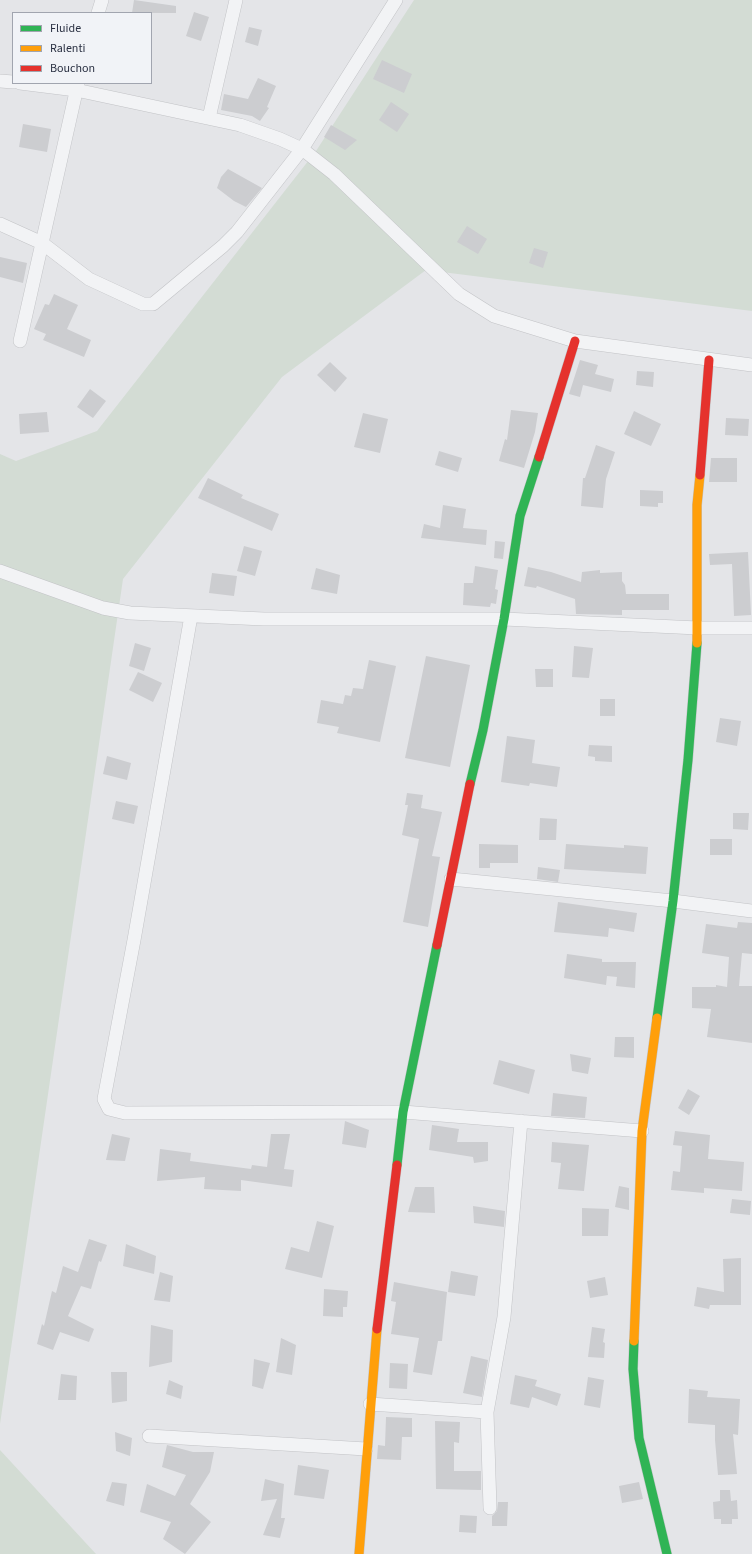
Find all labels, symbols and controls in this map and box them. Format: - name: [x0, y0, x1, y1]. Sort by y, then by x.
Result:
- legend: [12, 12, 152, 84]
- text: Fluide: [50, 20, 81, 37]
- text: Ralenti: [50, 40, 85, 57]
- text: Bouchon: [50, 60, 95, 77]

